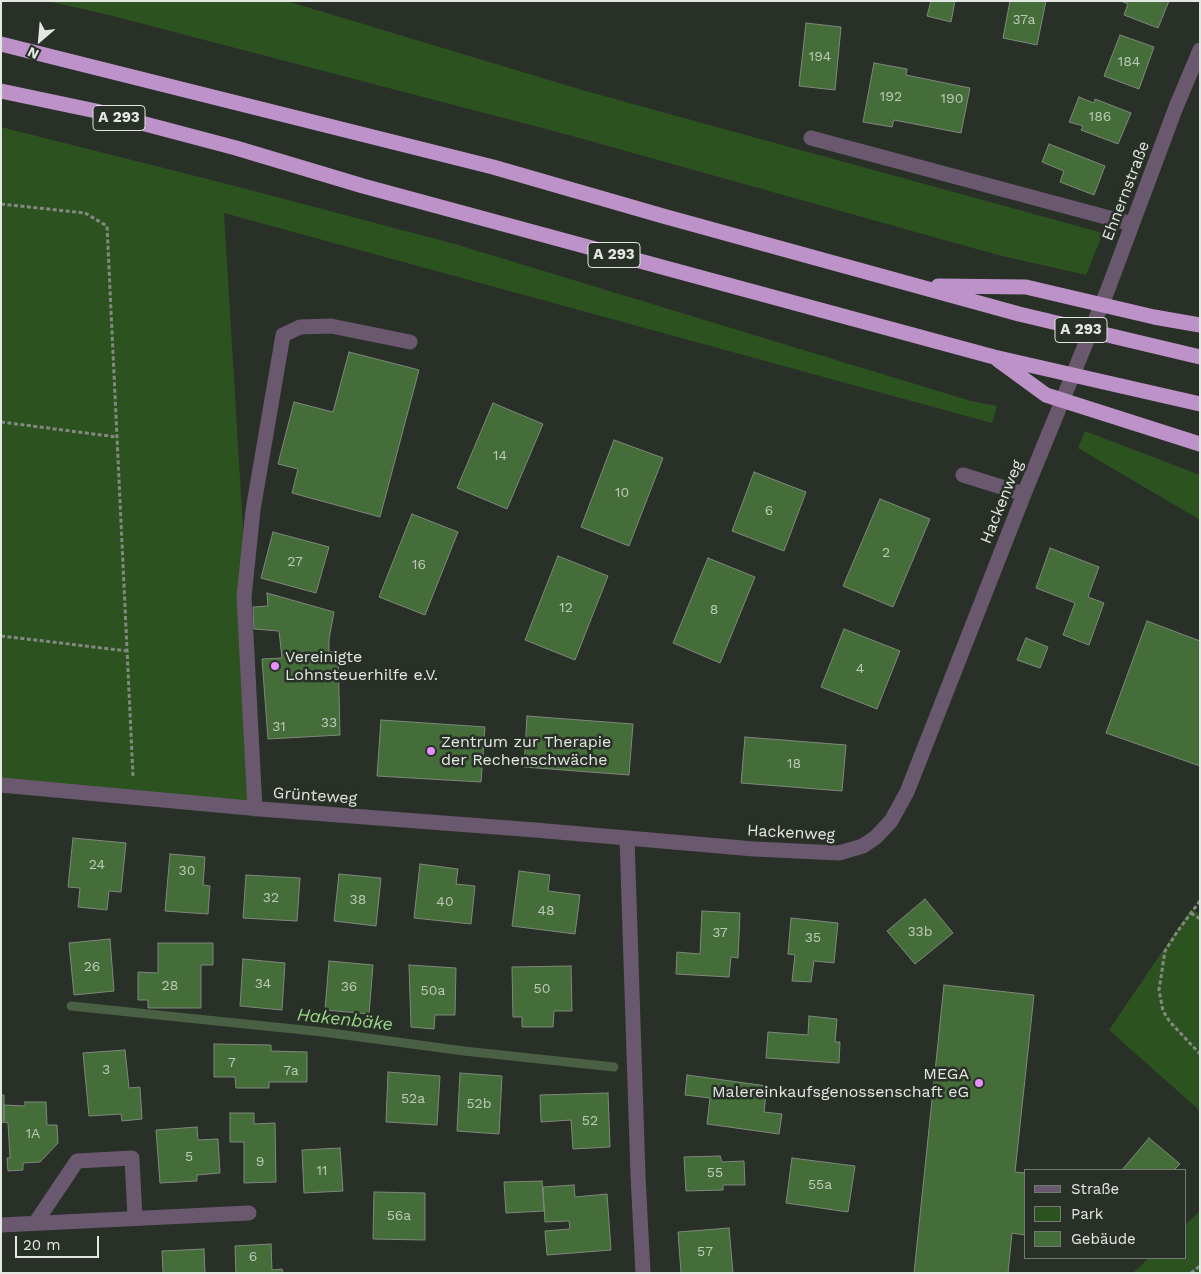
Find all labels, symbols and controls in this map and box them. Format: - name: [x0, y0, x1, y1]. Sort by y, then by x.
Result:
- house number: 37a: [1013, 12, 1035, 28]
- north arrow: [15, 15, 65, 65]
- text: N: [25, 44, 41, 63]
- house number: 194: [809, 49, 831, 65]
- house number: 184: [1118, 54, 1140, 70]
- house number: 192: [880, 89, 902, 105]
- house number: 190: [941, 91, 963, 107]
- road number: A 293: [93, 106, 145, 130]
- house number: 186: [1089, 109, 1111, 125]
- street label: Ehnernstraße: [1098, 138, 1154, 244]
- road number: A 293: [588, 242, 640, 268]
- road number: A 293: [1055, 318, 1107, 342]
- house number: 14: [493, 448, 507, 464]
- street label: Hackenweg: [977, 457, 1027, 547]
- house number: 10: [615, 485, 629, 501]
- house number: 6: [765, 503, 773, 519]
- house number: 2: [882, 545, 890, 561]
- house number: 27: [287, 554, 303, 570]
- house number: 16: [412, 557, 426, 573]
- house number: 12: [559, 600, 573, 616]
- house number: 8: [710, 602, 718, 618]
- place label: Vereinigte Lohnsteuerhilfe e.V.: [285, 647, 438, 685]
- marker: Vereinigte Lohnsteuerhilfe e.V.: [269, 660, 281, 672]
- house number: 4: [856, 661, 864, 677]
- house number: 33: [321, 715, 337, 731]
- house number: 31: [272, 719, 286, 735]
- place label: Zentrum zur Therapie der Rechenschwäche: [441, 732, 611, 770]
- marker: Zentrum zur Therapie der Rechenschwäche: [425, 745, 437, 757]
- house number: 18: [787, 756, 801, 772]
- street label: Grünteweg: [272, 783, 358, 809]
- street label: Hackenweg: [746, 821, 836, 845]
- house number: 24: [89, 857, 105, 873]
- house number: 30: [179, 863, 195, 879]
- house number: 32: [263, 890, 279, 906]
- house number: 38: [350, 892, 366, 908]
- house number: 40: [436, 894, 454, 910]
- house number: 48: [537, 903, 555, 919]
- house number: 33b: [907, 924, 933, 940]
- house number: 37: [712, 925, 728, 941]
- house number: 35: [805, 930, 821, 946]
- house number: 26: [84, 959, 100, 975]
- house number: 34: [255, 976, 271, 992]
- house number: 28: [162, 978, 178, 994]
- house number: 36: [341, 979, 357, 995]
- house number: 50: [534, 981, 550, 997]
- house number: 50a: [421, 983, 445, 999]
- water label: Hakenbäke: [296, 1004, 394, 1036]
- house number: 7: [228, 1055, 236, 1071]
- house number: 3: [102, 1062, 110, 1078]
- house number: 7a: [283, 1063, 299, 1079]
- place label: MEGA Malereinkaufsgenossenschaft eG: [712, 1064, 969, 1102]
- marker: MEGA Malereinkaufsgenossenschaft eG: [973, 1077, 985, 1089]
- house number: 52a: [401, 1091, 425, 1107]
- house number: 52b: [466, 1096, 492, 1112]
- house number: 52: [582, 1113, 598, 1129]
- house number: 1A: [26, 1126, 40, 1142]
- house number: 5: [185, 1149, 193, 1165]
- house number: 9: [256, 1154, 264, 1170]
- house number: 11: [317, 1163, 327, 1179]
- house number: 55: [707, 1165, 723, 1181]
- legend: [1024, 1169, 1186, 1259]
- house number: 55a: [808, 1177, 832, 1193]
- text: Straße: [1071, 1180, 1119, 1198]
- text: Park: [1071, 1205, 1103, 1223]
- house number: 56a: [387, 1208, 411, 1224]
- scale bar: [18, 1226, 101, 1258]
- text: Gebäude: [1071, 1230, 1136, 1248]
- text: 20 m: [23, 1236, 61, 1254]
- house number: 57: [697, 1244, 713, 1260]
- house number: 6: [249, 1249, 257, 1265]

